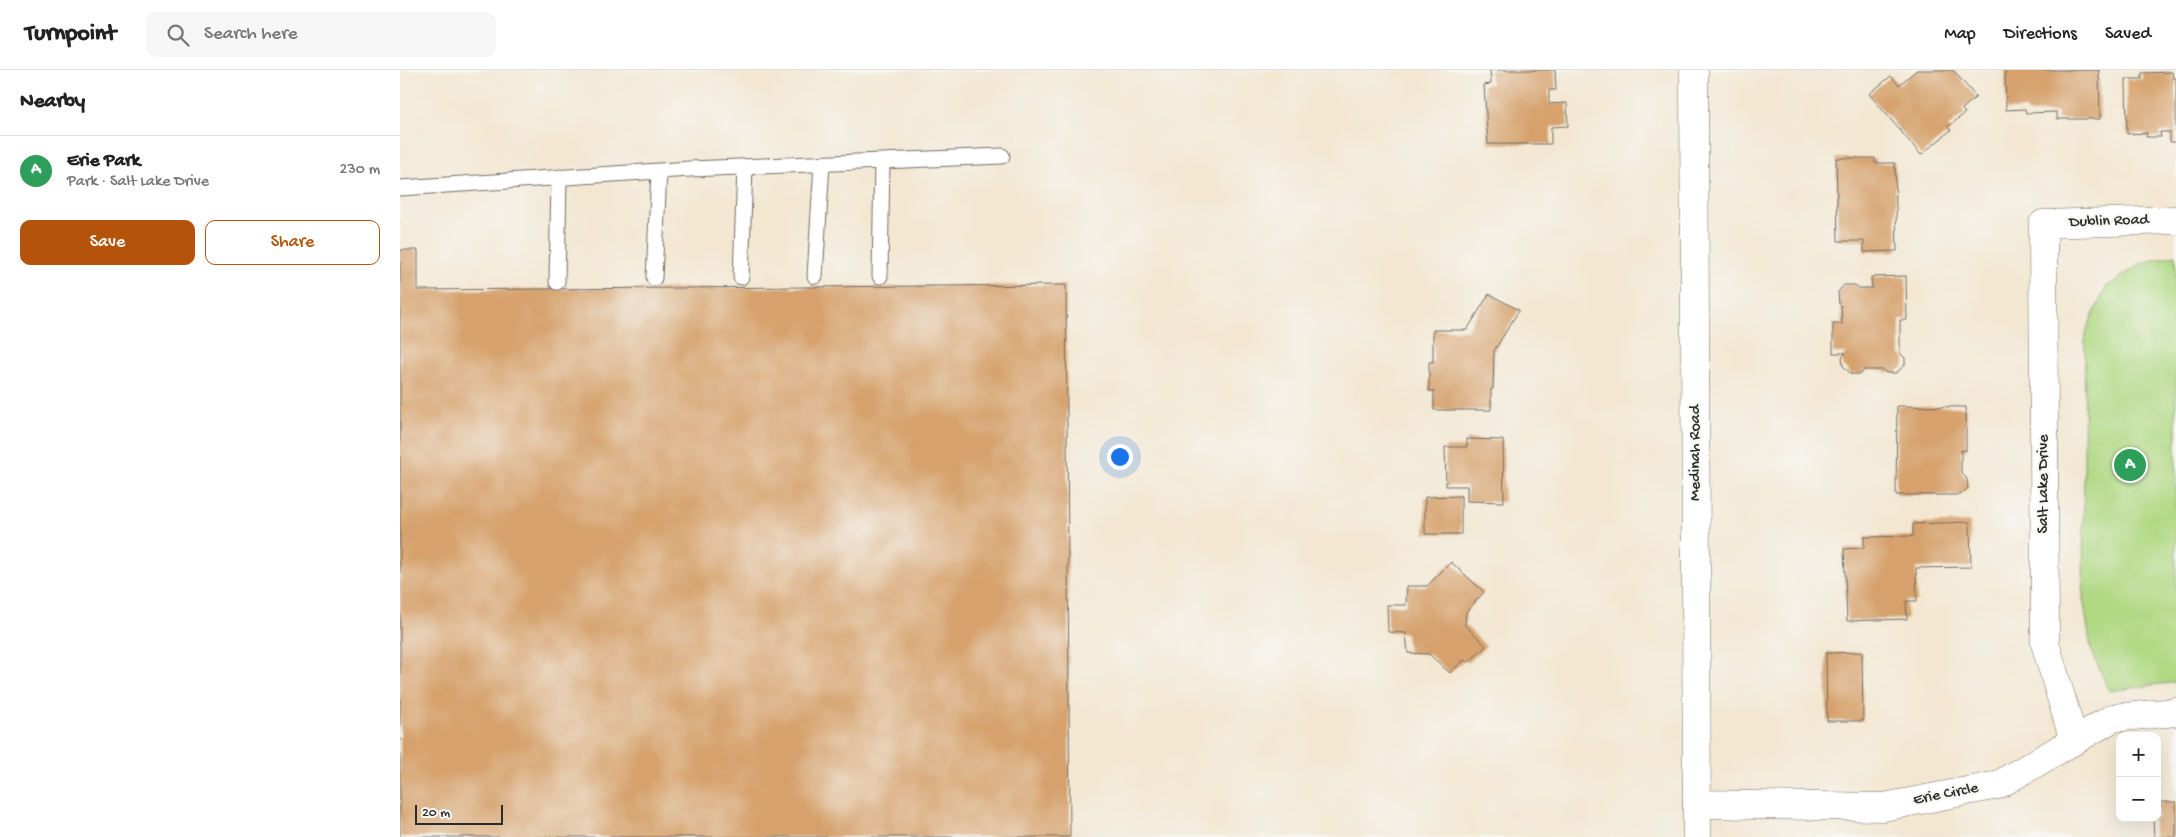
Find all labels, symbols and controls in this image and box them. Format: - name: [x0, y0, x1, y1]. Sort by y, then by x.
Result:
- search box: [146, 12, 496, 57]
- text: Turnpoint: [25, 20, 116, 49]
- icon: search: [164, 21, 192, 49]
- text: Search here: [204, 23, 298, 46]
- text: Map: [1944, 24, 1976, 45]
- text: Directions: [2004, 24, 2077, 45]
- text: Saved: [2105, 24, 2151, 45]
- text: Nearby: [20, 90, 85, 115]
- text: Erie Park: [67, 150, 140, 173]
- text: A: [31, 161, 41, 180]
- text: 230 m: [340, 161, 380, 180]
- text: Park · Salt Lake Drive: [67, 173, 209, 192]
- street label: Dublin Road: [2068, 211, 2151, 233]
- button: Save: [20, 220, 195, 265]
- button: Share: [205, 220, 380, 265]
- street label: Medinah Road: [1687, 403, 1706, 501]
- street label: Salt Lake Drive: [2035, 434, 2054, 533]
- your location: [1107, 444, 1133, 470]
- pin: A: [2114, 446, 2146, 484]
- map controls: [2116, 732, 2161, 822]
- button: +: [2116, 732, 2161, 777]
- button: −: [2116, 777, 2161, 822]
- street label: Erie Circle: [1912, 779, 1981, 811]
- scale bar: [415, 802, 502, 825]
- text: 20 m: [422, 805, 450, 822]

